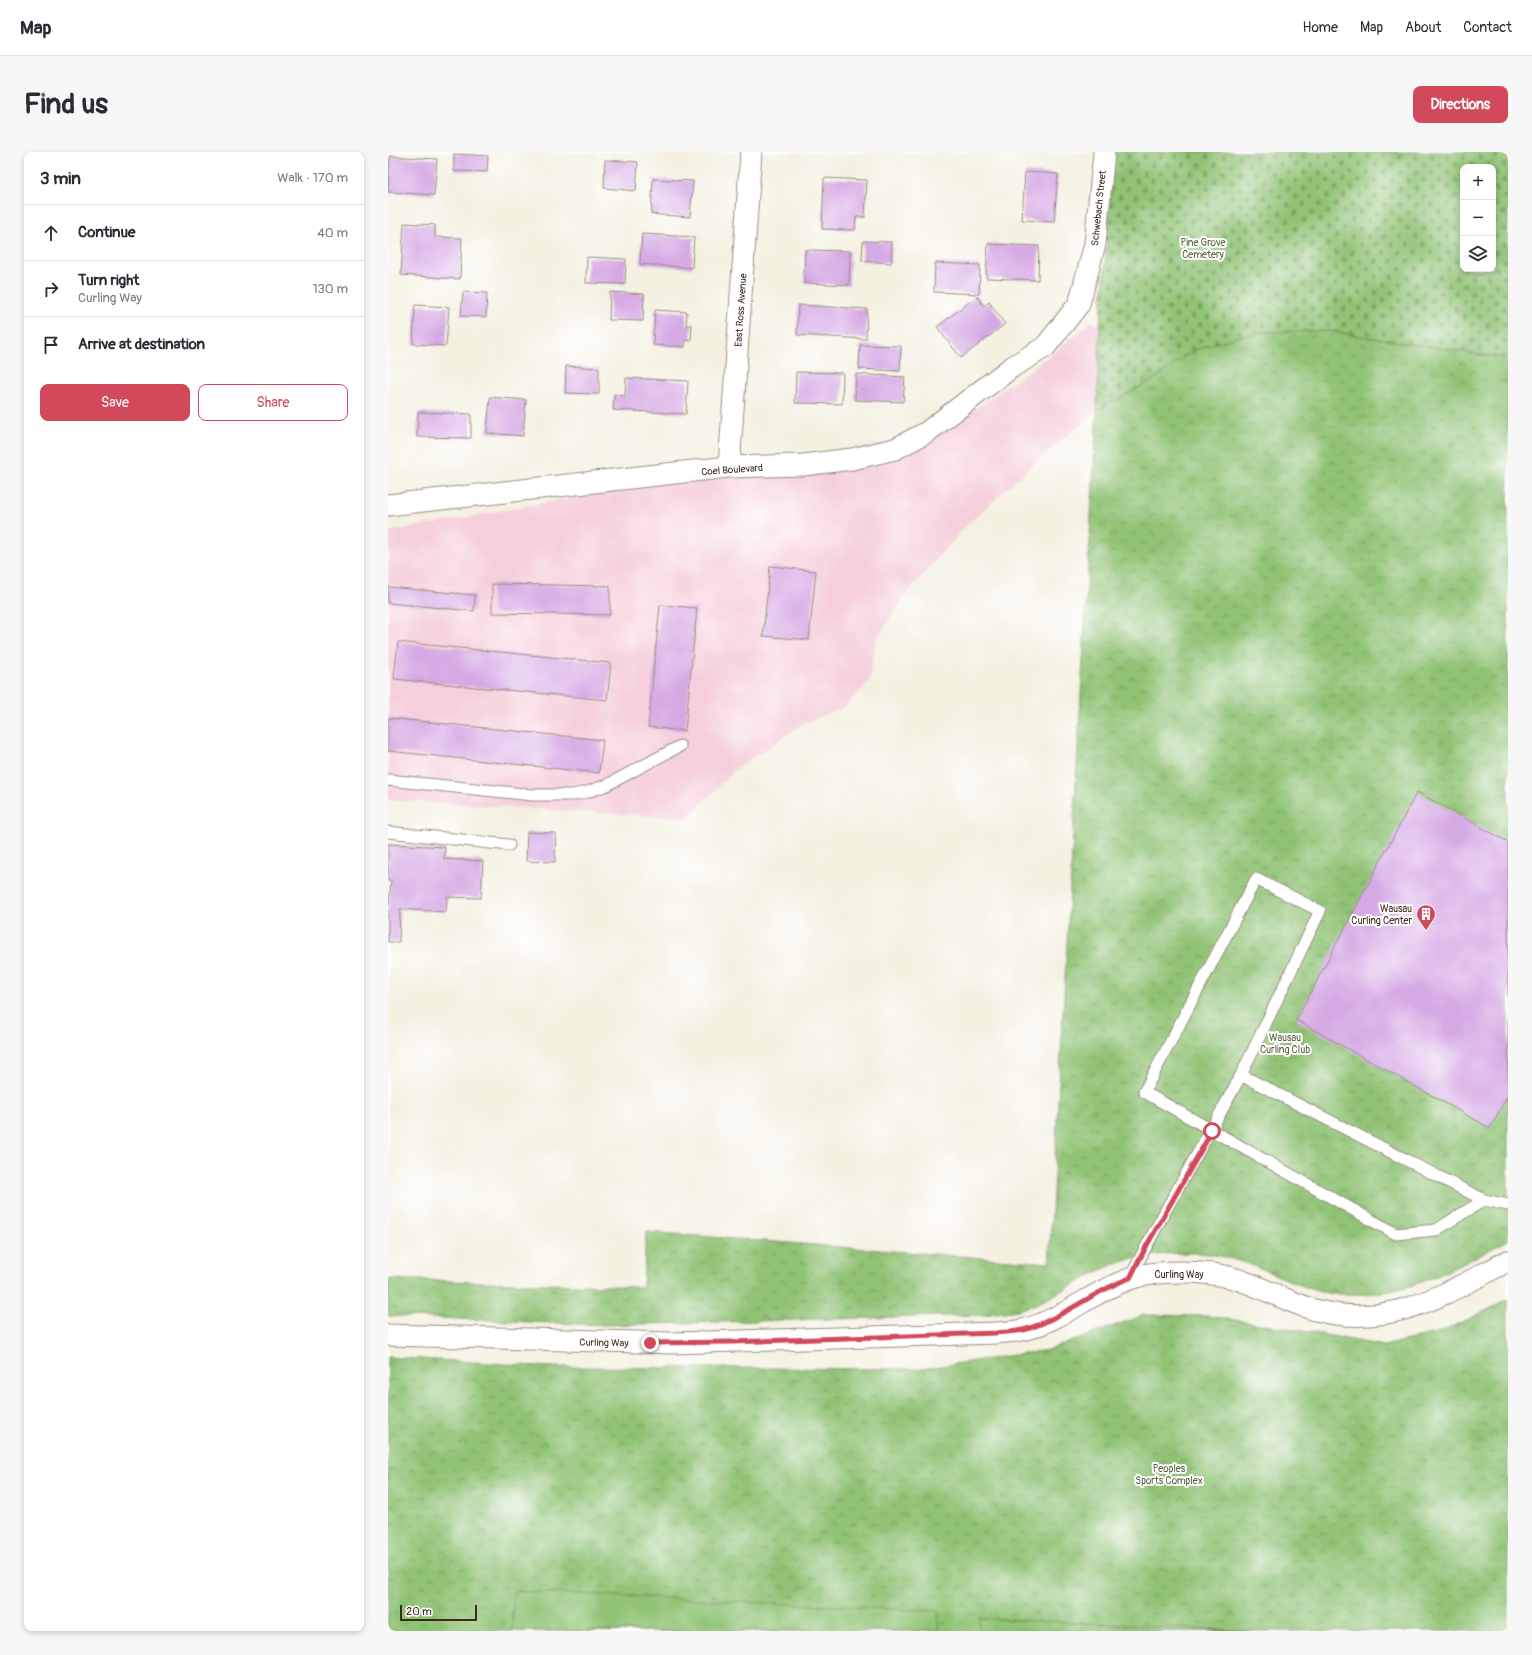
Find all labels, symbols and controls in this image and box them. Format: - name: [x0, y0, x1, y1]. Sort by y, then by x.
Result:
- text: Map: [20, 16, 51, 40]
- text: Home: [1303, 19, 1338, 36]
- text: Map: [1360, 19, 1383, 36]
- text: About: [1405, 19, 1441, 36]
- text: Contact: [1463, 19, 1512, 36]
- button: Directions: [1413, 86, 1508, 123]
- text: Find us: [24, 87, 108, 122]
- map controls: [1460, 164, 1496, 272]
- button: +: [1460, 164, 1496, 200]
- text: 3 min: [40, 168, 81, 189]
- street label: Schwebach Street: [1089, 169, 1109, 246]
- text: Walk · 170 m: [277, 170, 348, 186]
- button: −: [1460, 200, 1496, 236]
- icon: ahead: [40, 222, 62, 244]
- text: Continue: [78, 223, 136, 242]
- text: 40 m: [317, 225, 348, 241]
- button: layers: [1460, 236, 1496, 272]
- park label: Pine Grove Cemetery: [1181, 237, 1225, 261]
- text: Turn right: [78, 271, 139, 290]
- street label: East Ross Avenue: [732, 273, 750, 347]
- icon: right: [40, 278, 62, 300]
- text: 130 m: [312, 281, 348, 297]
- text: Curling Way: [78, 290, 142, 306]
- icon: arrive: [40, 334, 62, 356]
- text: Arrive at destination: [78, 335, 205, 354]
- button: Save: [40, 384, 190, 421]
- button: Share: [198, 384, 348, 421]
- street label: Coel Boulevard: [701, 462, 763, 478]
- place label: Wausau Curling Center: [1351, 903, 1412, 927]
- building icon: Wausau Curling Center: [1415, 903, 1437, 931]
- park label: Wausau Curling Club: [1260, 1032, 1310, 1056]
- route start: [1203, 1122, 1221, 1140]
- street label: Curling Way: [1154, 1269, 1204, 1281]
- route end: [641, 1334, 659, 1352]
- street label: Curling Way: [579, 1337, 629, 1349]
- park label: Peoples Sports Complex: [1135, 1463, 1203, 1487]
- scale bar: [400, 1603, 477, 1622]
- text: 20 m: [406, 1605, 432, 1618]

